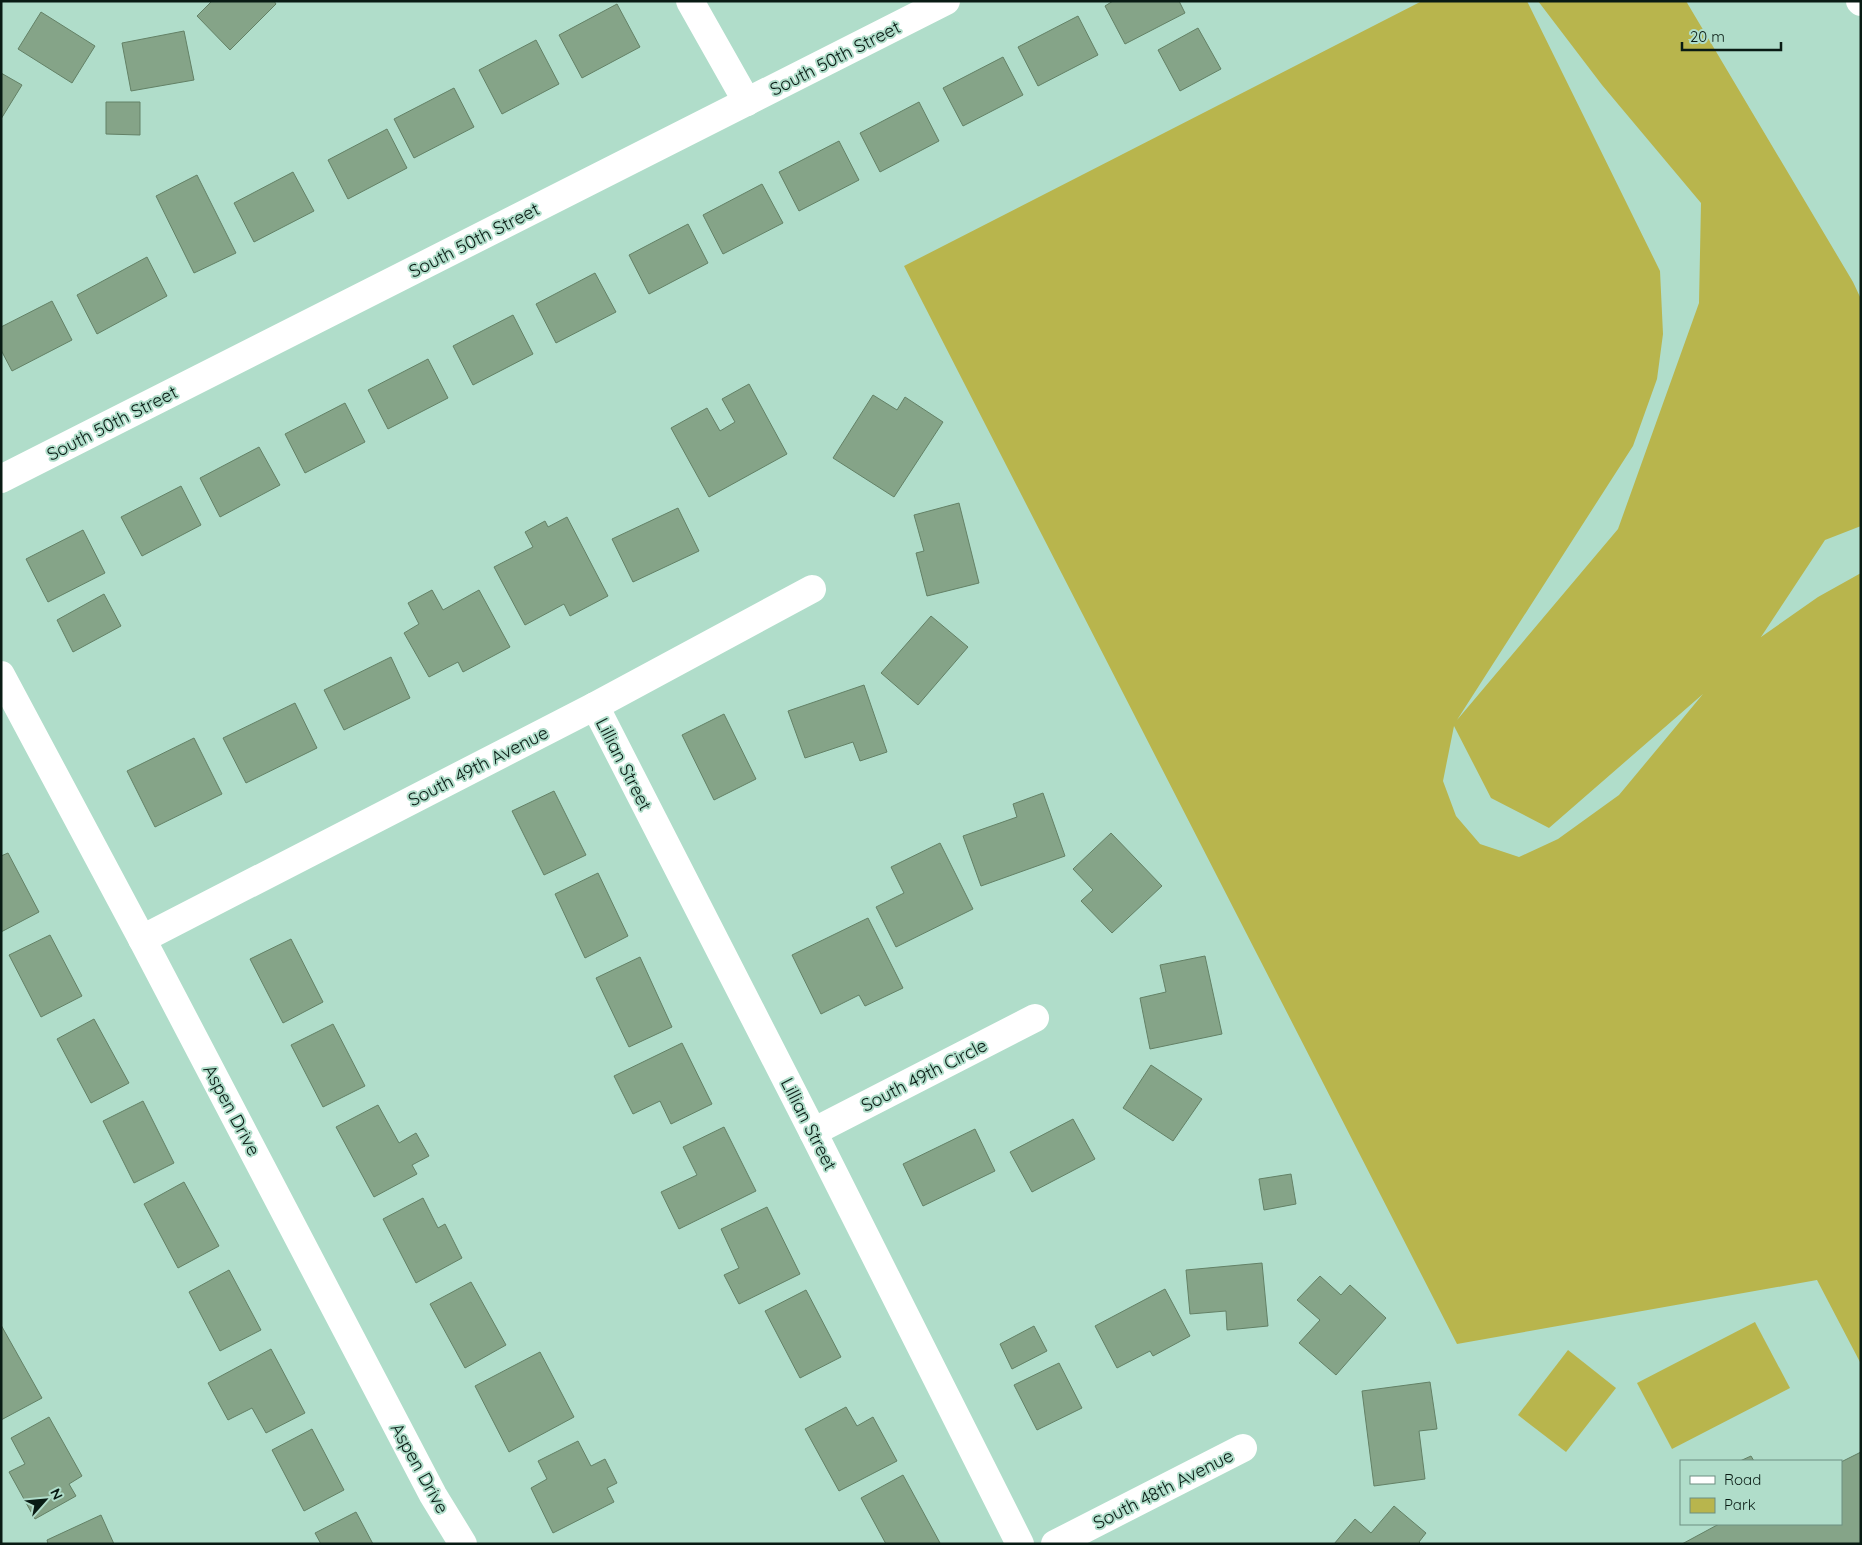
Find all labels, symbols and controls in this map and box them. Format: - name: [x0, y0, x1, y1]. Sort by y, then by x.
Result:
- street label: South 50th Street: [766, 15, 904, 101]
- scale bar: [1682, 20, 1781, 52]
- text: 20 m: [1690, 27, 1725, 46]
- street label: South 50th Street: [405, 197, 543, 283]
- street label: South 50th Street: [43, 380, 181, 466]
- street label: Lillian Street: [591, 714, 657, 814]
- street label: South 49th Avenue: [404, 721, 552, 811]
- street label: South 49th Circle: [857, 1033, 991, 1117]
- street label: Aspen Drive: [198, 1061, 266, 1159]
- street label: Lillian Street: [776, 1074, 842, 1174]
- street label: Aspen Drive: [386, 1419, 454, 1517]
- street label: South 48th Avenue: [1089, 1444, 1237, 1534]
- legend: [1680, 1460, 1842, 1525]
- text: Road: [1724, 1470, 1761, 1489]
- north arrow: [20, 1475, 70, 1525]
- text: N: [46, 1485, 67, 1503]
- text: Park: [1724, 1495, 1756, 1514]

